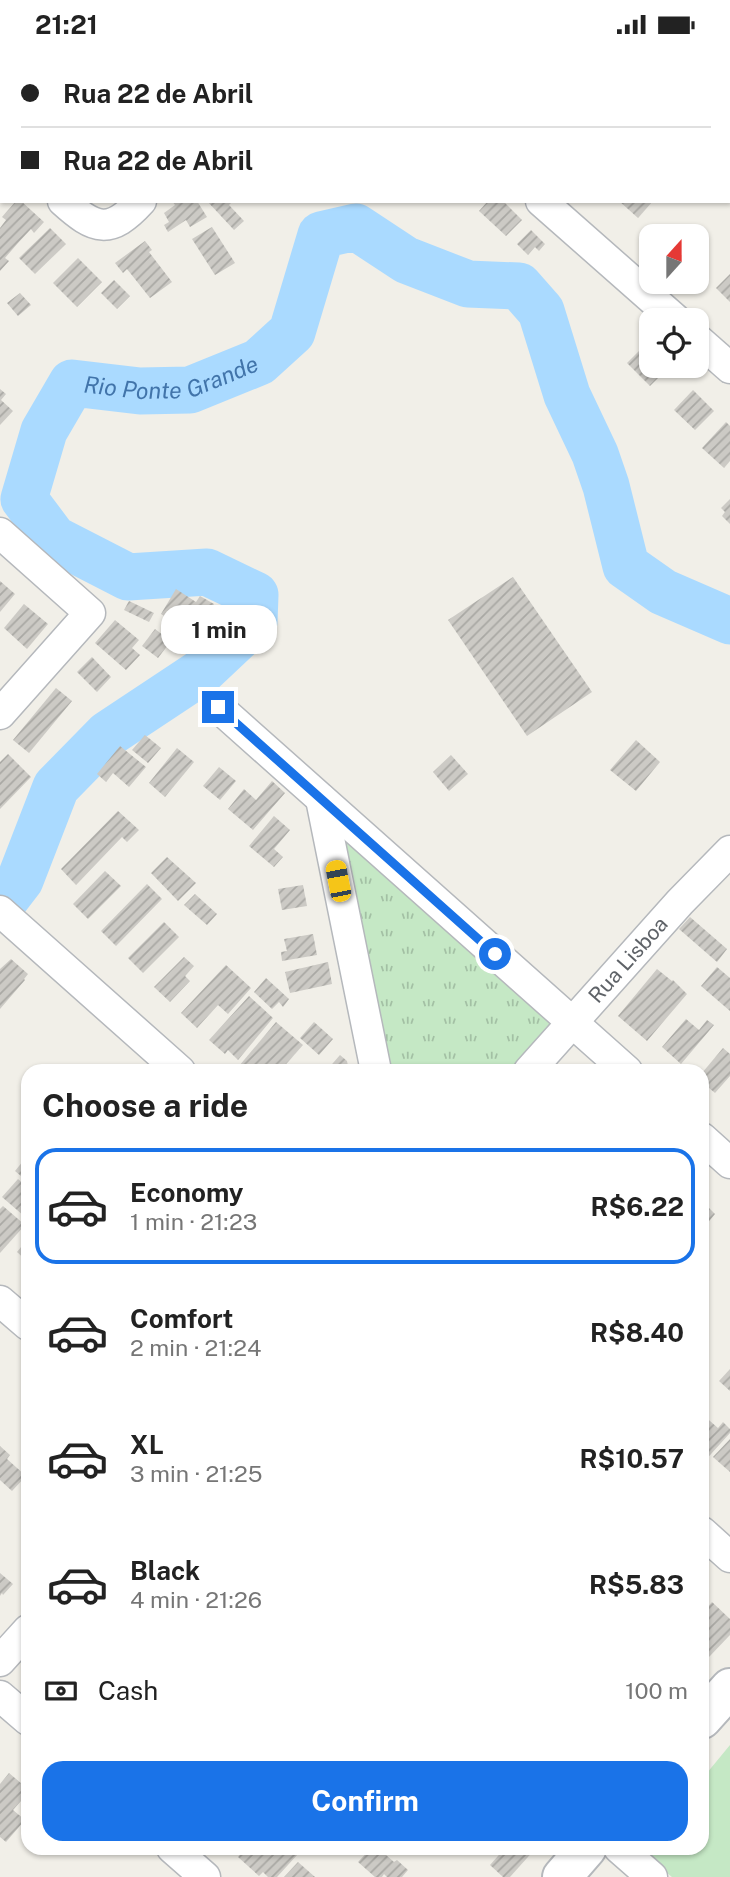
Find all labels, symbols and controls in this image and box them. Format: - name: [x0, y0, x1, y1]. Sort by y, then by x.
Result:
- text: 21:21: [35, 9, 98, 40]
- text: Rua 22 de Abril: [63, 78, 253, 109]
- text: Rua 22 de Abril: [63, 145, 253, 176]
- north arrow: [639, 224, 709, 294]
- map controls: [639, 224, 709, 378]
- button: locate: [639, 308, 709, 378]
- water label: Rio Ponte Grande: [82, 350, 262, 404]
- callout: 1 min: [160, 605, 276, 655]
- text: 1 min: [191, 616, 247, 643]
- route end: [202, 691, 234, 723]
- car: [324, 858, 353, 904]
- street label: Rua Lisboa: [583, 911, 673, 1008]
- route start: [479, 938, 511, 970]
- text: Choose a ride: [42, 1087, 248, 1124]
- icon: car: [46, 1175, 109, 1238]
- text: Economy: [130, 1177, 243, 1208]
- text: R$6.22: [590, 1191, 684, 1222]
- text: 1 min · 21:23: [130, 1208, 257, 1235]
- icon: car: [46, 1301, 109, 1364]
- text: Comfort: [130, 1303, 233, 1334]
- text: R$8.40: [590, 1317, 684, 1348]
- text: 2 min · 21:24: [130, 1334, 262, 1361]
- icon: car: [46, 1427, 109, 1490]
- text: XL: [130, 1429, 164, 1460]
- text: R$10.57: [579, 1443, 684, 1474]
- text: 3 min · 21:25: [130, 1460, 263, 1487]
- icon: car: [46, 1553, 109, 1616]
- text: Black: [130, 1555, 200, 1586]
- text: R$5.83: [589, 1569, 684, 1600]
- text: 4 min · 21:26: [130, 1586, 262, 1613]
- icon: cash: [42, 1672, 80, 1710]
- text: Cash: [98, 1675, 158, 1706]
- text: 100 m: [625, 1677, 688, 1704]
- button: Confirm: [42, 1761, 688, 1841]

